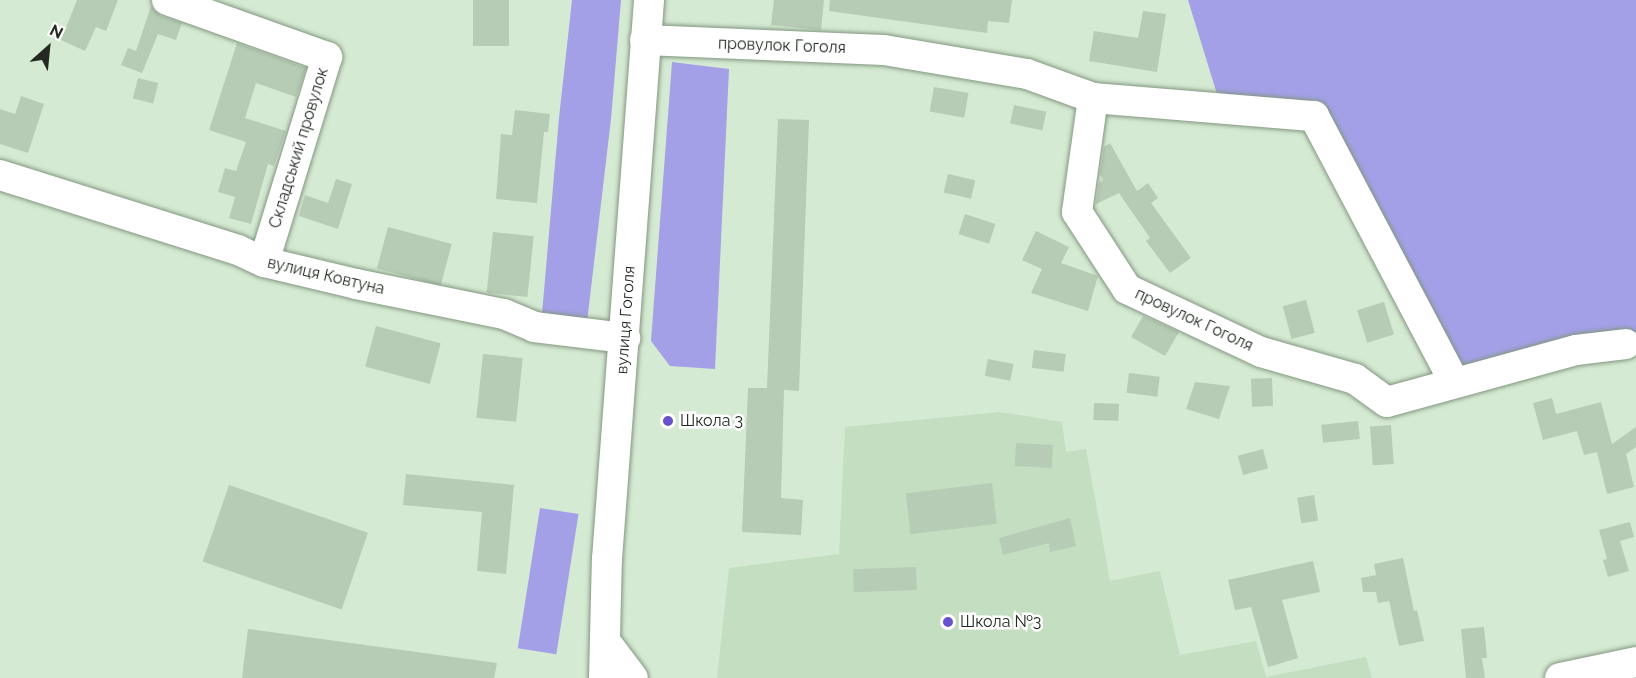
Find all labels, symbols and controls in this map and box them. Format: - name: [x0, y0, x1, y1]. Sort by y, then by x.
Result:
- north arrow: [18, 18, 78, 78]
- text: N: [47, 20, 66, 43]
- street label: провулок Гоголя: [718, 34, 846, 58]
- street label: Складський провулок: [265, 65, 333, 231]
- street label: вулиця Ковтуна: [266, 253, 386, 299]
- street label: вулиця Гоголя: [613, 265, 639, 375]
- street label: провулок Гоголя: [1132, 284, 1256, 356]
- place label: Школа 3: [680, 411, 743, 431]
- marker: Школа 3: [661, 414, 675, 428]
- place label: Школа №3: [960, 612, 1041, 632]
- marker: Школа №3: [941, 615, 955, 629]

